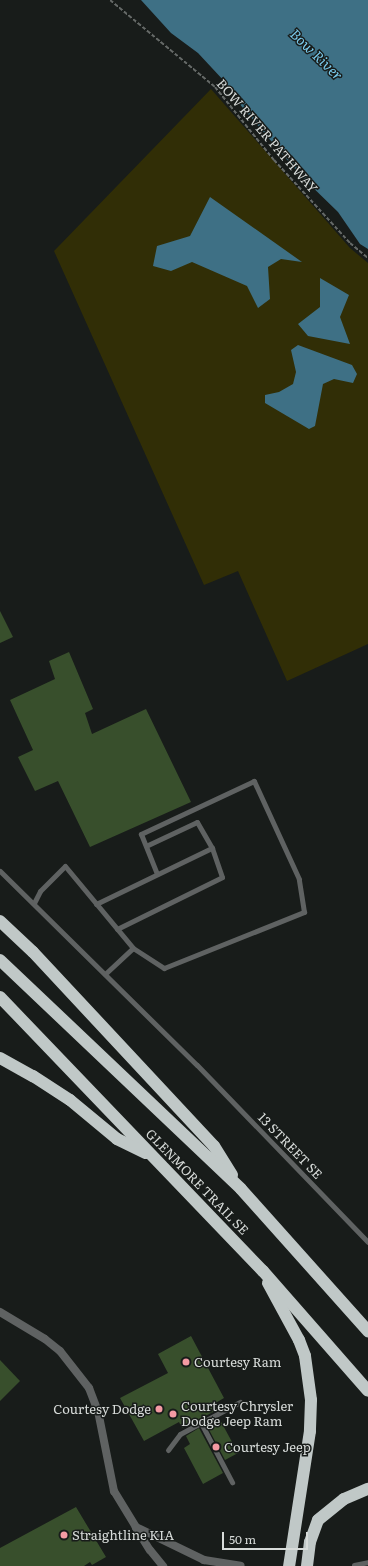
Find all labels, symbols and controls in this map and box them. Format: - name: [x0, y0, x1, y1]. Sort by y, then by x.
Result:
- water label: Bow River: [287, 25, 347, 83]
- street label: BOW RIVER PATHWAY: [213, 76, 321, 196]
- street label: 13 STREET SE: [255, 1110, 325, 1182]
- street label: GLENMORE TRAIL SE: [142, 1126, 252, 1238]
- place label: Courtesy Ram: [194, 1354, 281, 1370]
- marker: Courtesy Ram: [181, 1357, 191, 1367]
- place label: Courtesy Chrysler Dodge Jeep Ram: [181, 1399, 293, 1430]
- place label: Courtesy Dodge: [53, 1401, 151, 1417]
- marker: Courtesy Dodge: [154, 1404, 164, 1414]
- marker: Courtesy Chrysler Dodge Jeep Ram: [168, 1409, 178, 1419]
- place label: Courtesy Jeep: [224, 1439, 311, 1455]
- marker: Courtesy Jeep: [211, 1442, 221, 1452]
- scale bar: [224, 1524, 310, 1550]
- place label: Straightline KIA: [72, 1527, 174, 1543]
- marker: Straightline KIA: [59, 1530, 69, 1540]
- text: 50 m: [229, 1530, 256, 1548]

